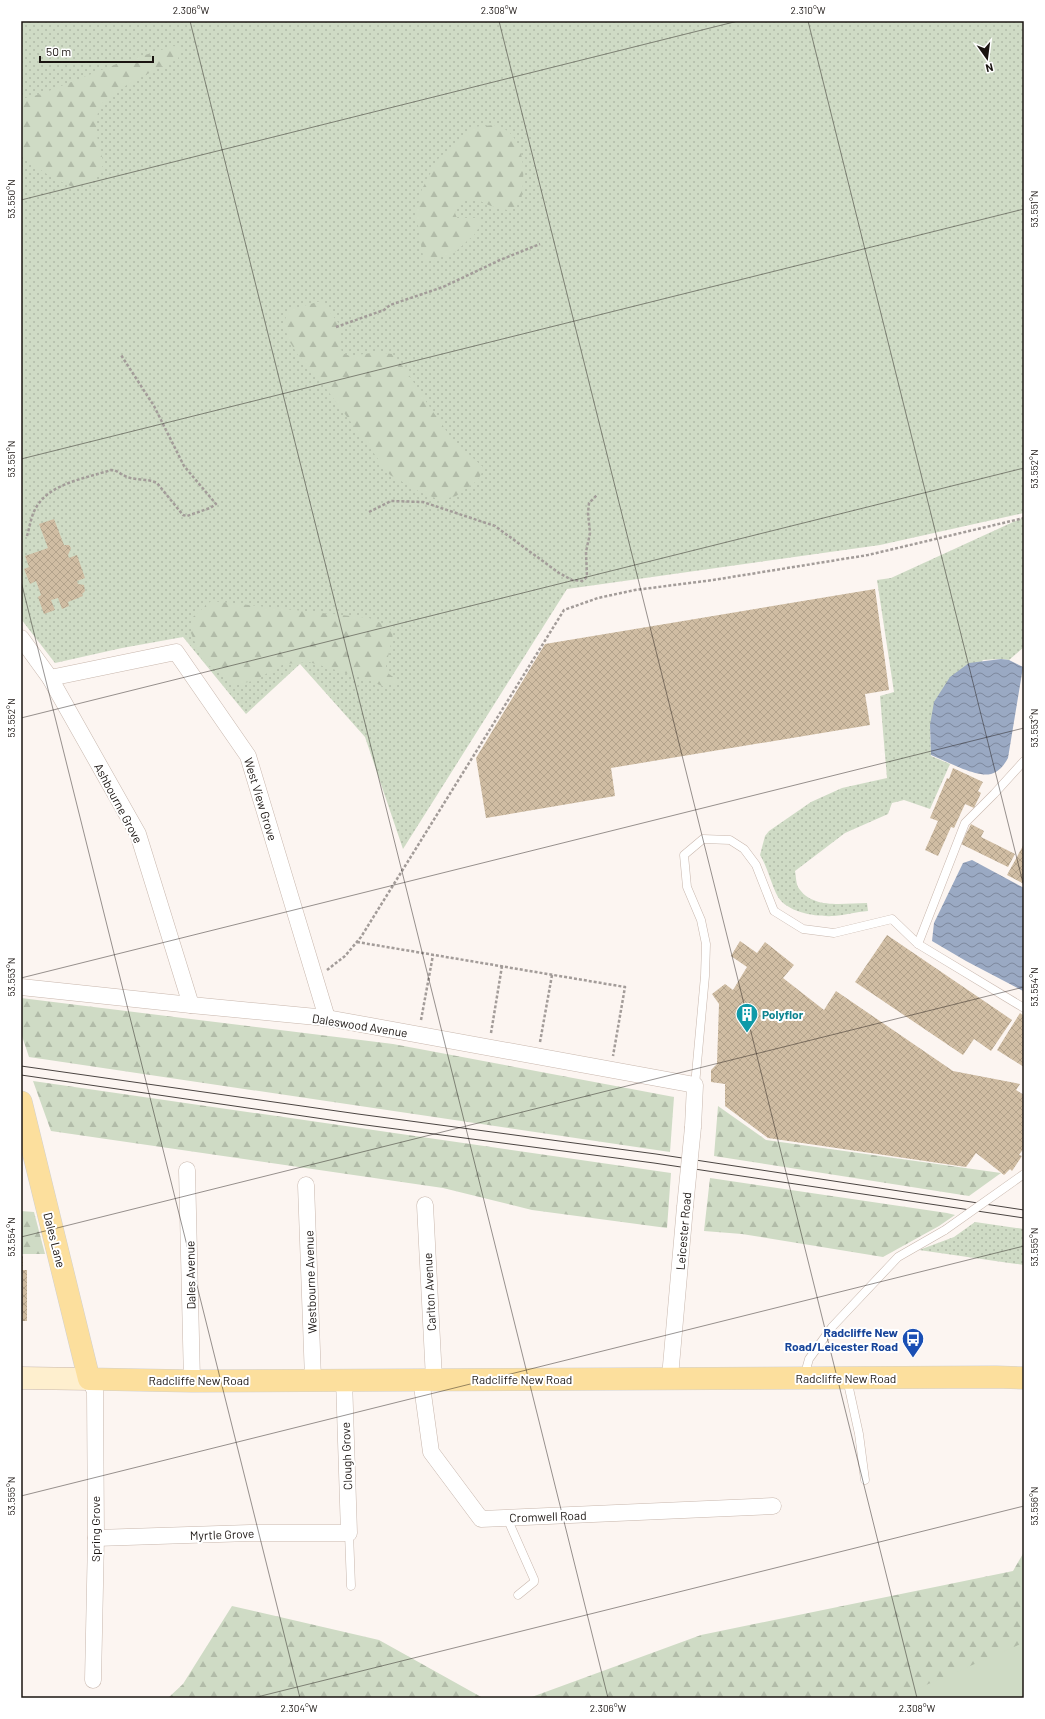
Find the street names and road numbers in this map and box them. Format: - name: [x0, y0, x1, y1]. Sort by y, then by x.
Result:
- street label: West View Grove: [242, 756, 280, 842]
- street label: Ashbourne Grove: [92, 761, 146, 845]
- street label: Daleswood Avenue: [311, 1011, 409, 1039]
- street label: Leicester Road: [673, 1191, 693, 1271]
- street label: Dales Lane: [41, 1211, 69, 1269]
- street label: Westbourne Avenue: [301, 1230, 319, 1334]
- street label: Dales Avenue: [182, 1240, 198, 1310]
- street label: Carlton Avenue: [420, 1253, 438, 1331]
- street label: Radcliffe New Road: [796, 1371, 896, 1385]
- street label: Radcliffe New Road: [472, 1372, 572, 1386]
- street label: Radcliffe New Road: [149, 1373, 249, 1387]
- street label: Clough Grove: [338, 1422, 354, 1490]
- street label: Spring Grove: [88, 1496, 102, 1562]
- street label: Cromwell Road: [509, 1508, 587, 1524]
- street label: Myrtle Grove: [190, 1526, 254, 1542]

